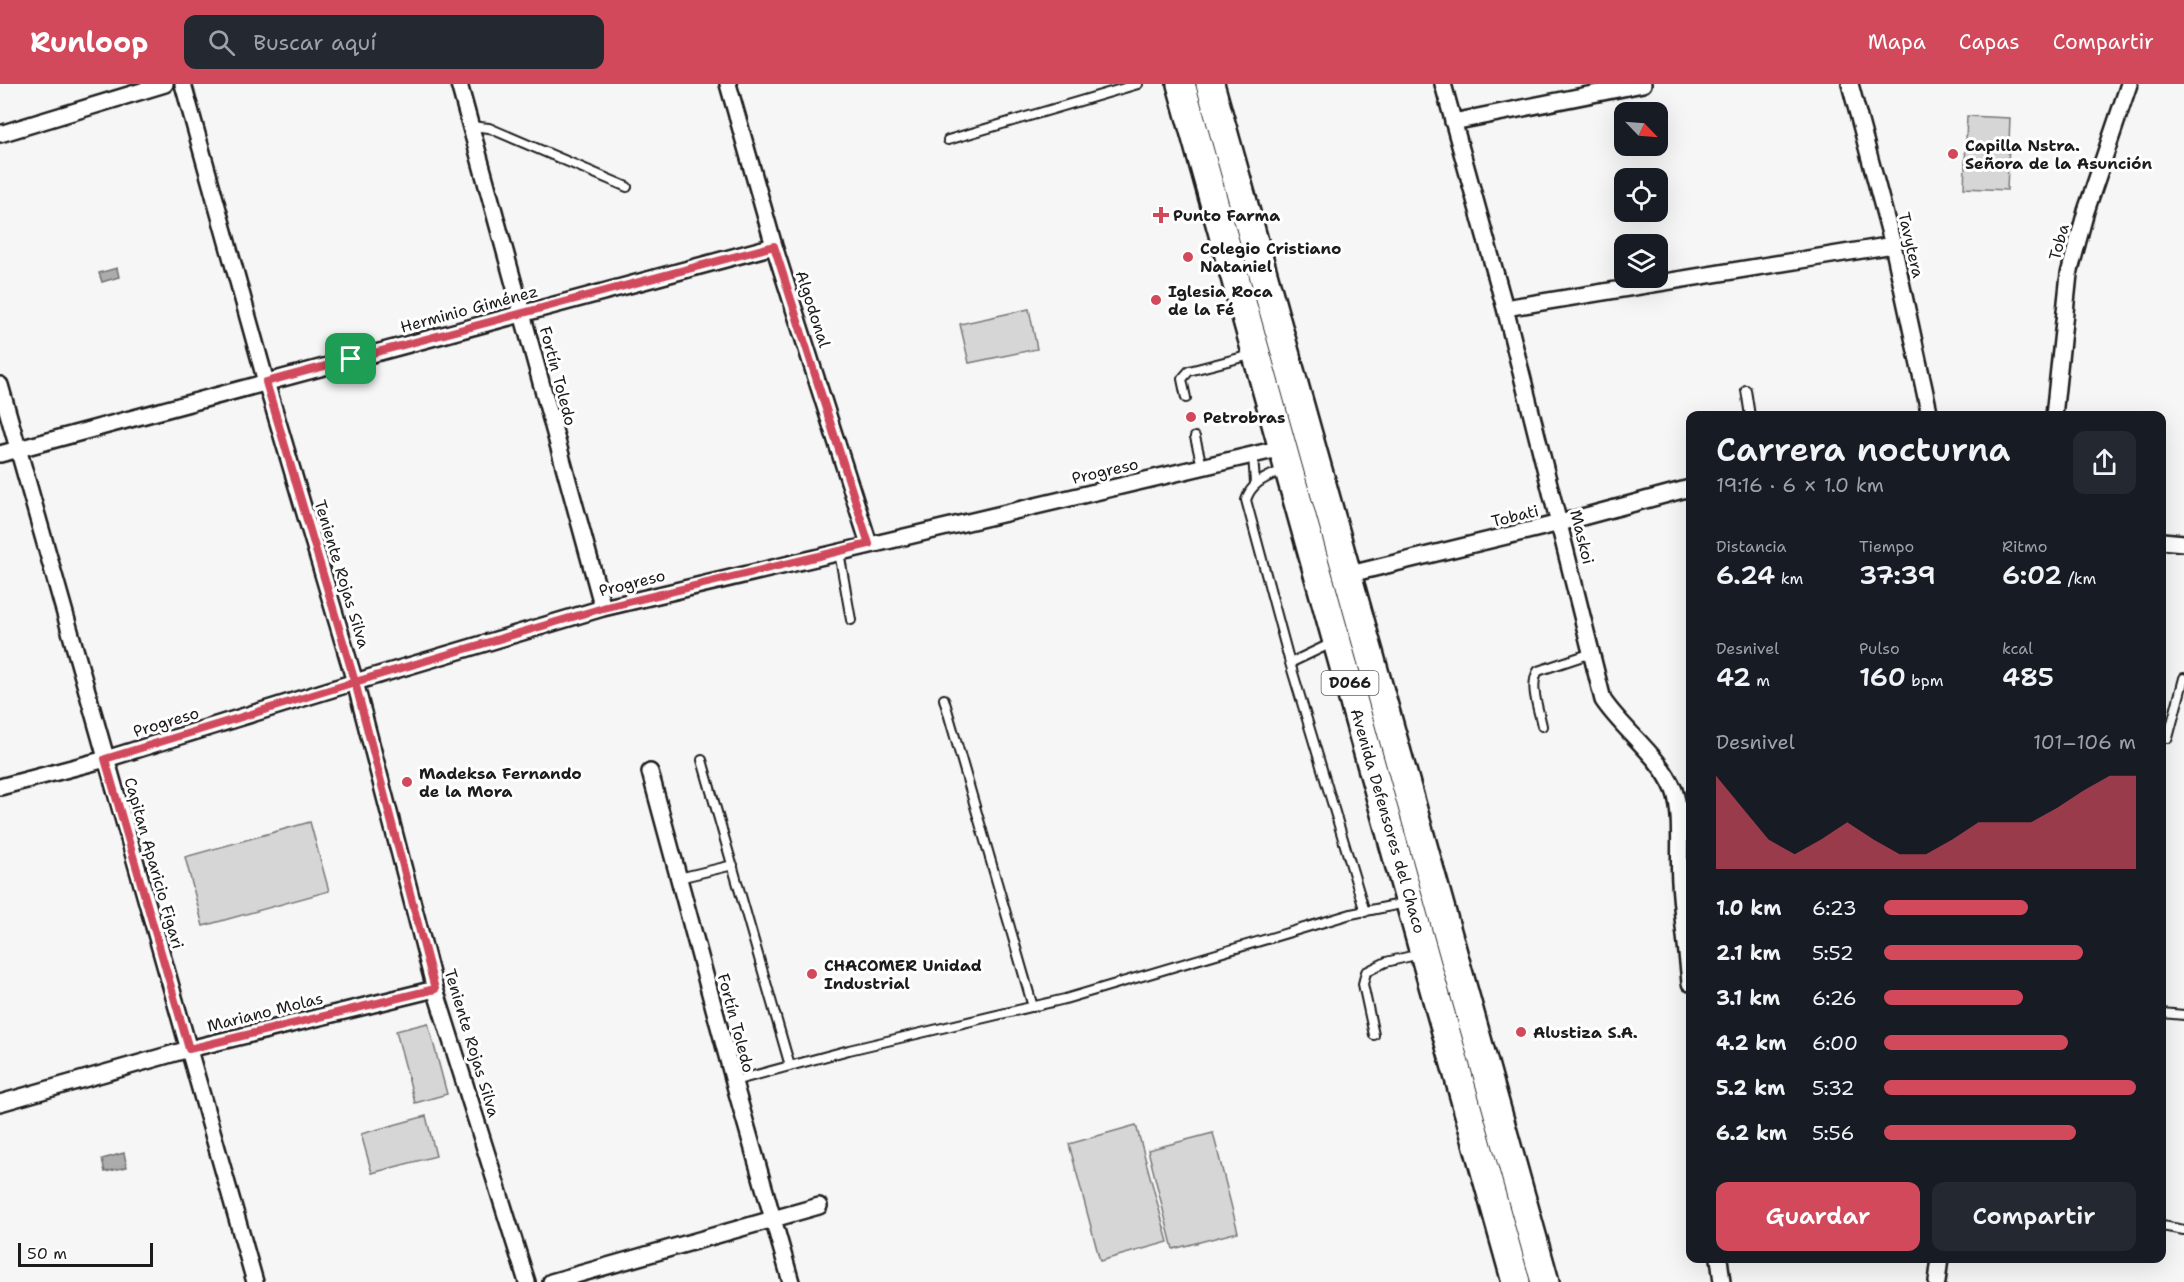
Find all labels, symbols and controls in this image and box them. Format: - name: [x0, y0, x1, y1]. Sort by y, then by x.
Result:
- search box: [184, 15, 604, 69]
- text: Runloop: [30, 23, 148, 61]
- icon: search: [205, 26, 238, 59]
- text: Buscar aquí: [253, 28, 376, 57]
- text: Mapa: [1868, 28, 1926, 56]
- text: Capas: [1959, 28, 2020, 56]
- text: Compartir: [2053, 28, 2154, 56]
- north arrow: [1614, 102, 1668, 156]
- map controls: [1614, 102, 1668, 288]
- place label: Capilla Nstra. Señora de la Asunción: [1965, 135, 2152, 174]
- marker: Capilla Nstra. Señora de la Asunción: [1946, 147, 1960, 161]
- button: locate: [1614, 168, 1668, 222]
- place label: Punto Farma: [1173, 205, 1280, 226]
- marker: Punto Farma: [1154, 208, 1168, 222]
- street label: Tavytera: [1893, 210, 1929, 280]
- street label: Toba: [2044, 221, 2074, 263]
- button: layers: [1614, 234, 1668, 288]
- place label: Colegio Cristiano Nataniel: [1200, 238, 1341, 277]
- marker: Colegio Cristiano Nataniel: [1181, 250, 1195, 264]
- street label: Algodonal: [791, 268, 835, 350]
- street label: Herminio Giménez: [398, 281, 540, 337]
- place label: Iglesia Roca de la Fé: [1168, 281, 1273, 320]
- marker: Iglesia Roca de la Fé: [1149, 293, 1163, 307]
- street label: Fortín Toledo: [535, 324, 581, 428]
- pin: [325, 333, 376, 384]
- icon: arrive: [334, 342, 367, 375]
- place label: Petrobras: [1203, 407, 1285, 428]
- marker: Petrobras: [1184, 410, 1198, 424]
- text: Carrera nocturna: [1716, 427, 2010, 472]
- button: share: [2073, 431, 2136, 494]
- street label: Progreso: [1070, 453, 1140, 489]
- text: 19:16 · 6 × 1.0 km: [1716, 472, 1884, 498]
- street label: Teniente Rojas Silva: [309, 497, 375, 651]
- street label: Tobati: [1489, 500, 1541, 532]
- street label: Maskoi: [1565, 508, 1599, 566]
- text: Distancia: [1716, 536, 1787, 557]
- text: Tiempo: [1859, 536, 1914, 557]
- text: Ritmo: [2002, 536, 2047, 557]
- text: 6.24: [1716, 557, 1775, 592]
- text: 37:39: [1859, 557, 1936, 592]
- text: 6:02: [2002, 557, 2062, 592]
- street label: Progreso: [597, 565, 667, 601]
- text: km: [1775, 568, 1803, 589]
- text: /km: [2062, 568, 2096, 589]
- text: Desnivel: [1716, 638, 1779, 659]
- text: Pulso: [1859, 638, 1900, 659]
- text: kcal: [2002, 638, 2033, 659]
- text: 42: [1716, 659, 1751, 694]
- text: 160: [1859, 659, 1906, 694]
- text: 485: [2002, 659, 2054, 694]
- text: m: [1751, 670, 1770, 691]
- text: bpm: [1906, 670, 1944, 691]
- road number: D066: [1322, 671, 1378, 695]
- street label: Progreso: [131, 702, 201, 742]
- street label: Avenida Defensores del Chaco: [1346, 706, 1430, 936]
- text: Desnivel: [1716, 729, 1795, 755]
- text: 101–106 m: [2033, 729, 2136, 755]
- place label: Madeksa Fernando de la Mora: [419, 763, 582, 802]
- street label: Capitan Aparicio Figari: [119, 775, 189, 951]
- marker: Madeksa Fernando de la Mora: [400, 775, 414, 789]
- text: 1.0 km: [1716, 895, 1781, 921]
- text: 6:23: [1812, 895, 1857, 921]
- text: 2.1 km: [1716, 940, 1781, 966]
- text: 5:52: [1812, 940, 1854, 966]
- place label: CHACOMER Unidad Industrial: [824, 955, 982, 994]
- street label: Teniente Rojas Silva: [439, 966, 505, 1120]
- marker: CHACOMER Unidad Industrial: [805, 967, 819, 981]
- street label: Fortín Toledo: [713, 971, 759, 1075]
- text: 3.1 km: [1716, 985, 1780, 1011]
- text: 6:26: [1812, 985, 1857, 1011]
- street label: Mariano Molas: [205, 987, 325, 1037]
- place label: Alustiza S.A.: [1533, 1022, 1638, 1043]
- marker: Alustiza S.A.: [1514, 1025, 1528, 1039]
- text: 4.2 km: [1716, 1030, 1786, 1056]
- text: 6:00: [1812, 1030, 1858, 1056]
- text: 5.2 km: [1716, 1075, 1785, 1101]
- text: 5:32: [1812, 1075, 1855, 1101]
- text: 6.2 km: [1716, 1120, 1787, 1146]
- text: 5:56: [1812, 1120, 1855, 1146]
- button: Guardar: [1716, 1182, 1920, 1251]
- button: Compartir: [1932, 1182, 2136, 1251]
- scale bar: [18, 1240, 153, 1268]
- text: 50 m: [27, 1243, 67, 1264]

